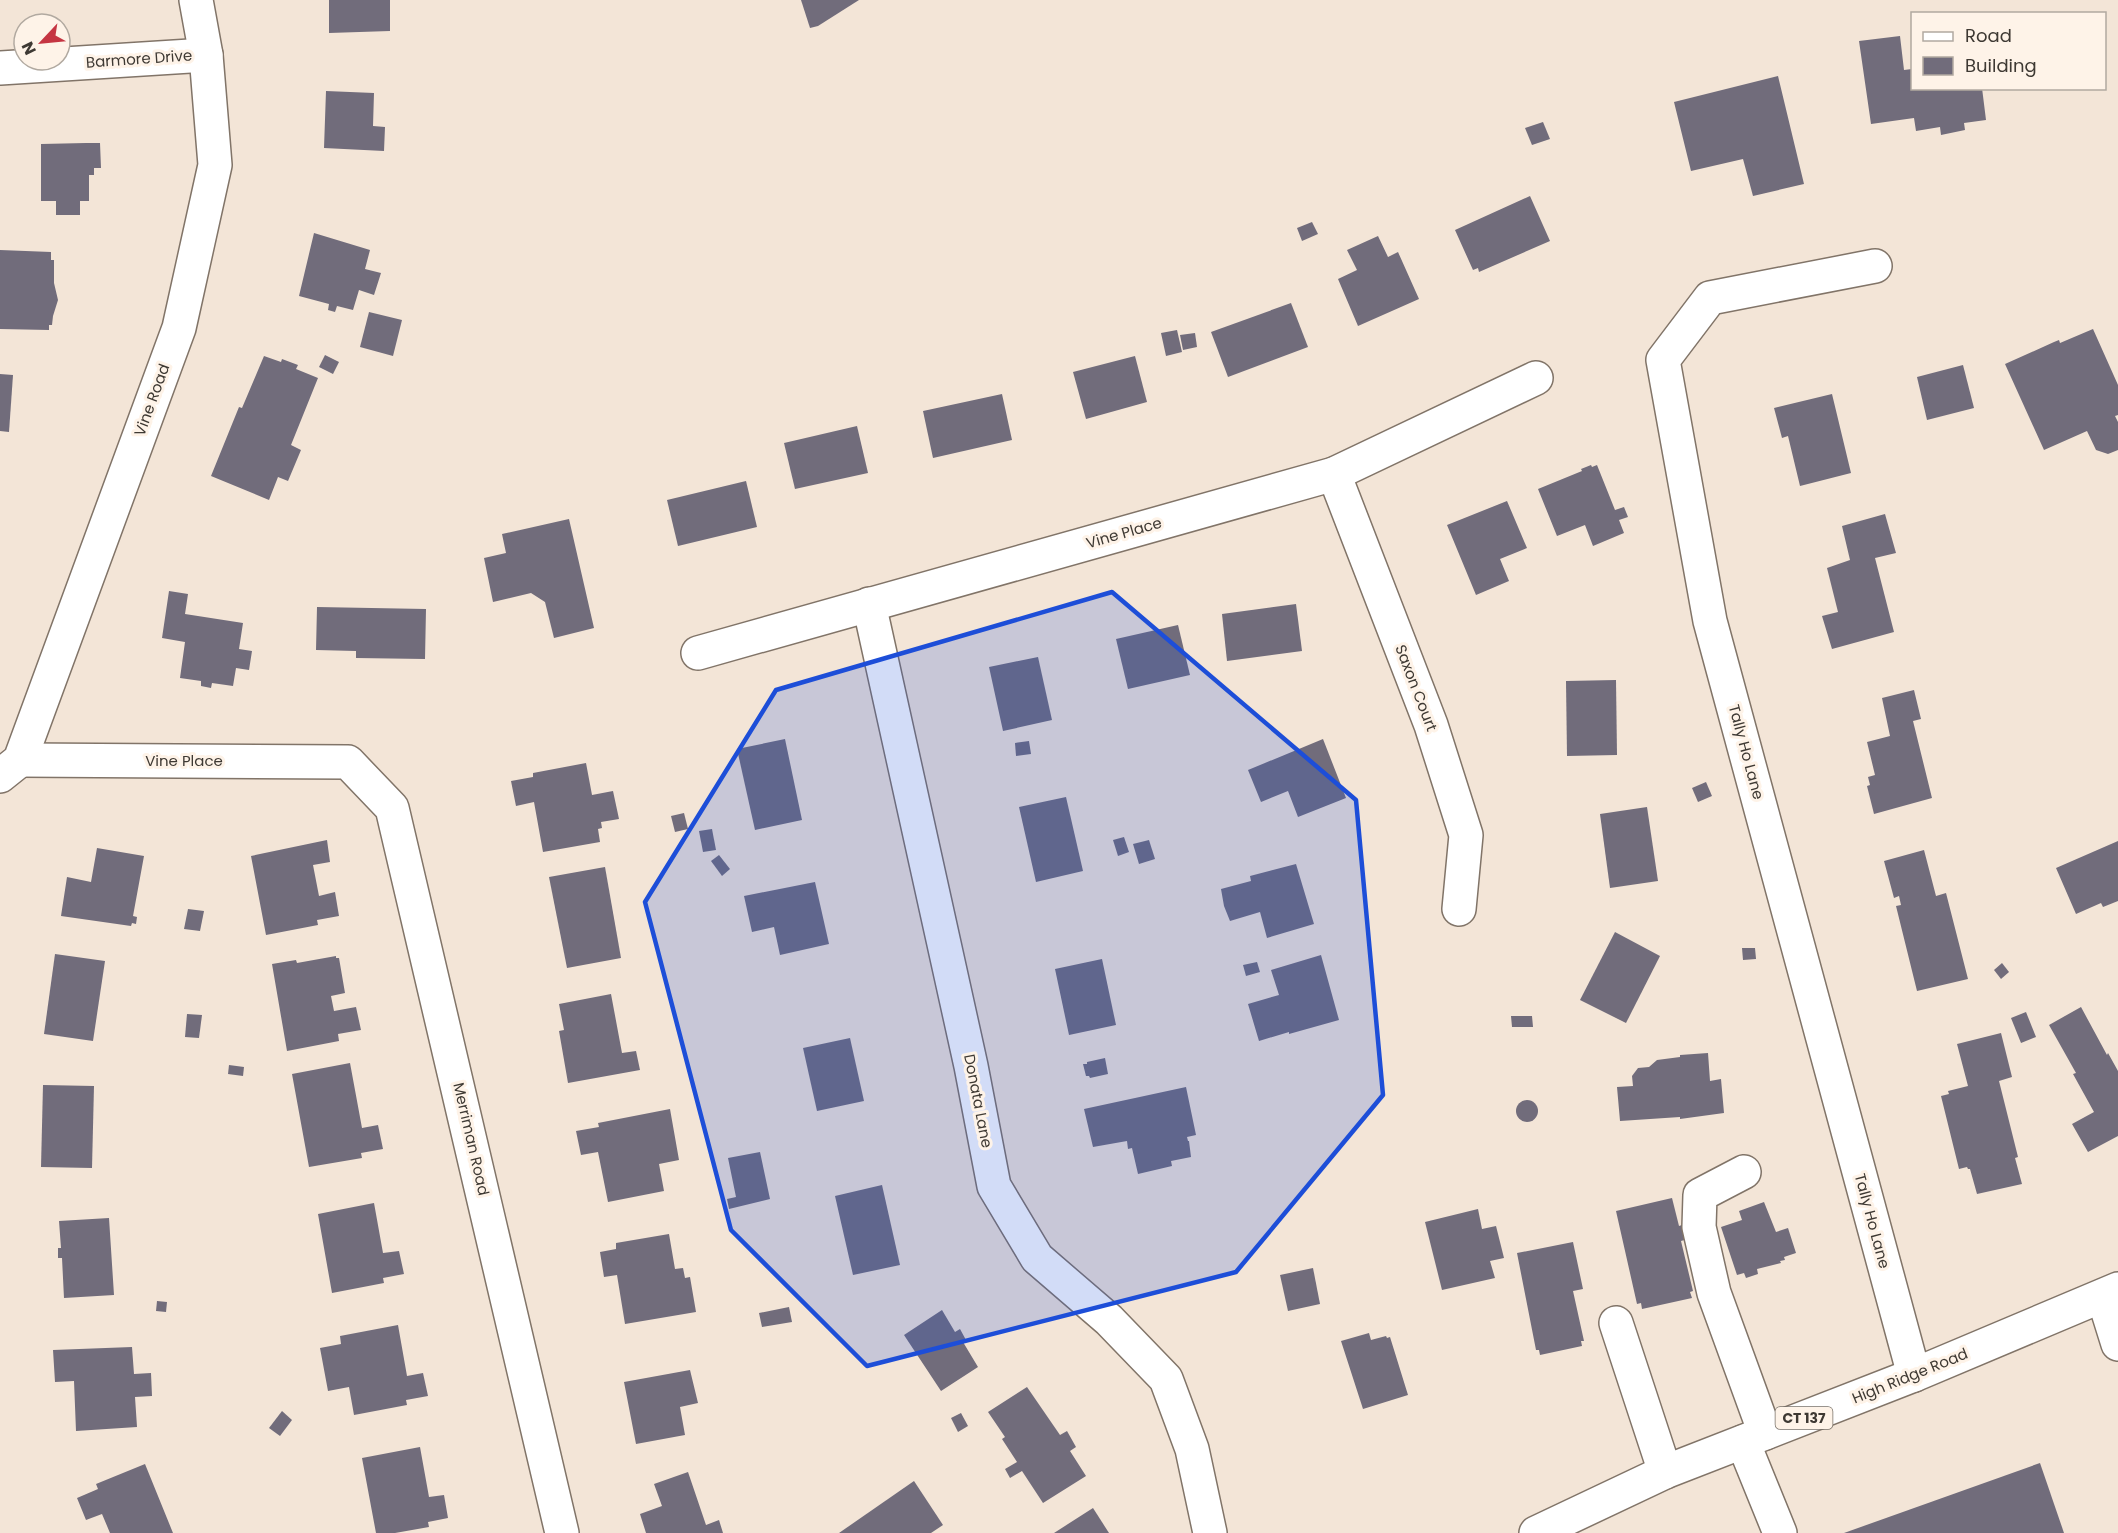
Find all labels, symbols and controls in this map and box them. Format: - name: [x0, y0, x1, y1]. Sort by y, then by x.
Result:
- north arrow: [12, 12, 72, 72]
- legend: [1911, 12, 2106, 90]
- text: Road: [1965, 23, 2012, 48]
- text: N: [16, 38, 42, 59]
- street label: Barmore Drive: [85, 44, 193, 73]
- text: Building: [1965, 53, 2037, 78]
- street label: Vine Road: [129, 361, 174, 439]
- street label: Vine Place: [1084, 512, 1164, 553]
- street label: Saxon Court: [1390, 641, 1443, 734]
- street label: Tally Ho Lane: [1724, 702, 1769, 802]
- street label: Vine Place: [145, 750, 223, 771]
- street label: Donata Lane: [959, 1052, 998, 1150]
- street label: Merriman Road: [448, 1080, 495, 1197]
- street label: Tally Ho Lane: [1850, 1171, 1895, 1271]
- street label: High Ridge Road: [1849, 1343, 1971, 1408]
- road number: CT 137: [1776, 1407, 1832, 1429]

